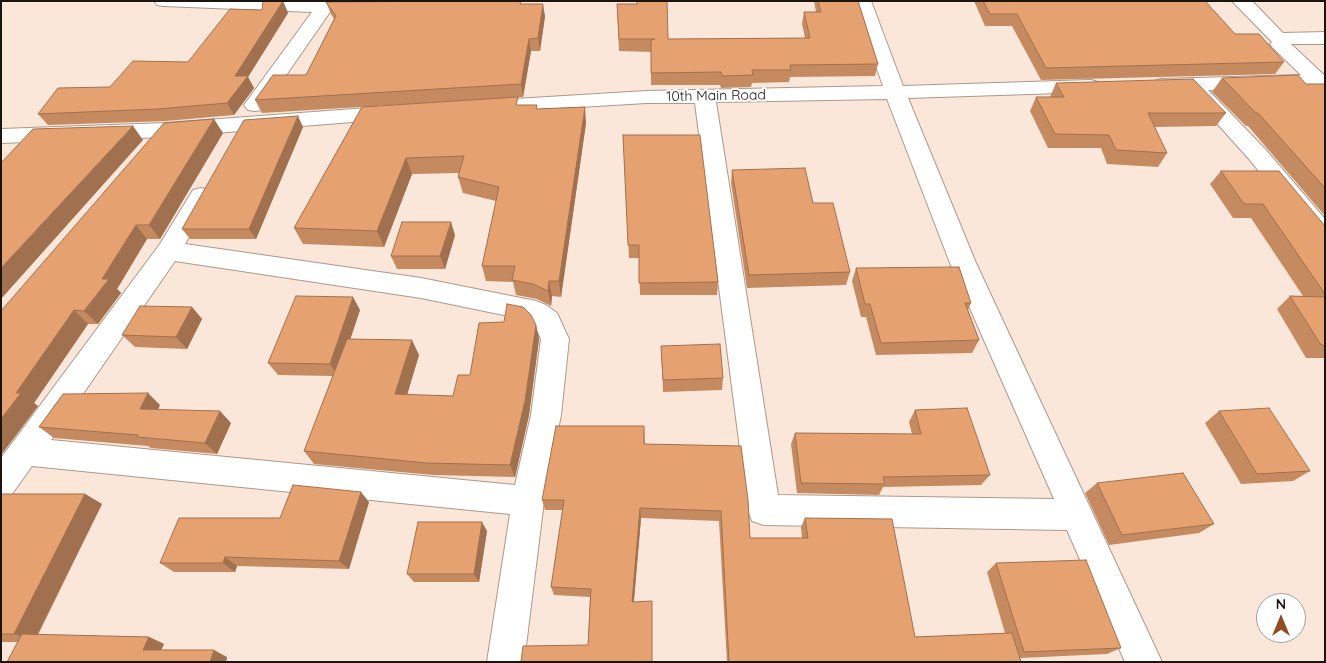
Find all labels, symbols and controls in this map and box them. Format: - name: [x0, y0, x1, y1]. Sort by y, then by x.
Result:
- street label: 10th Main Road: [666, 87, 766, 105]
- north arrow: [1256, 593, 1306, 643]
- text: N: [1276, 595, 1286, 613]

